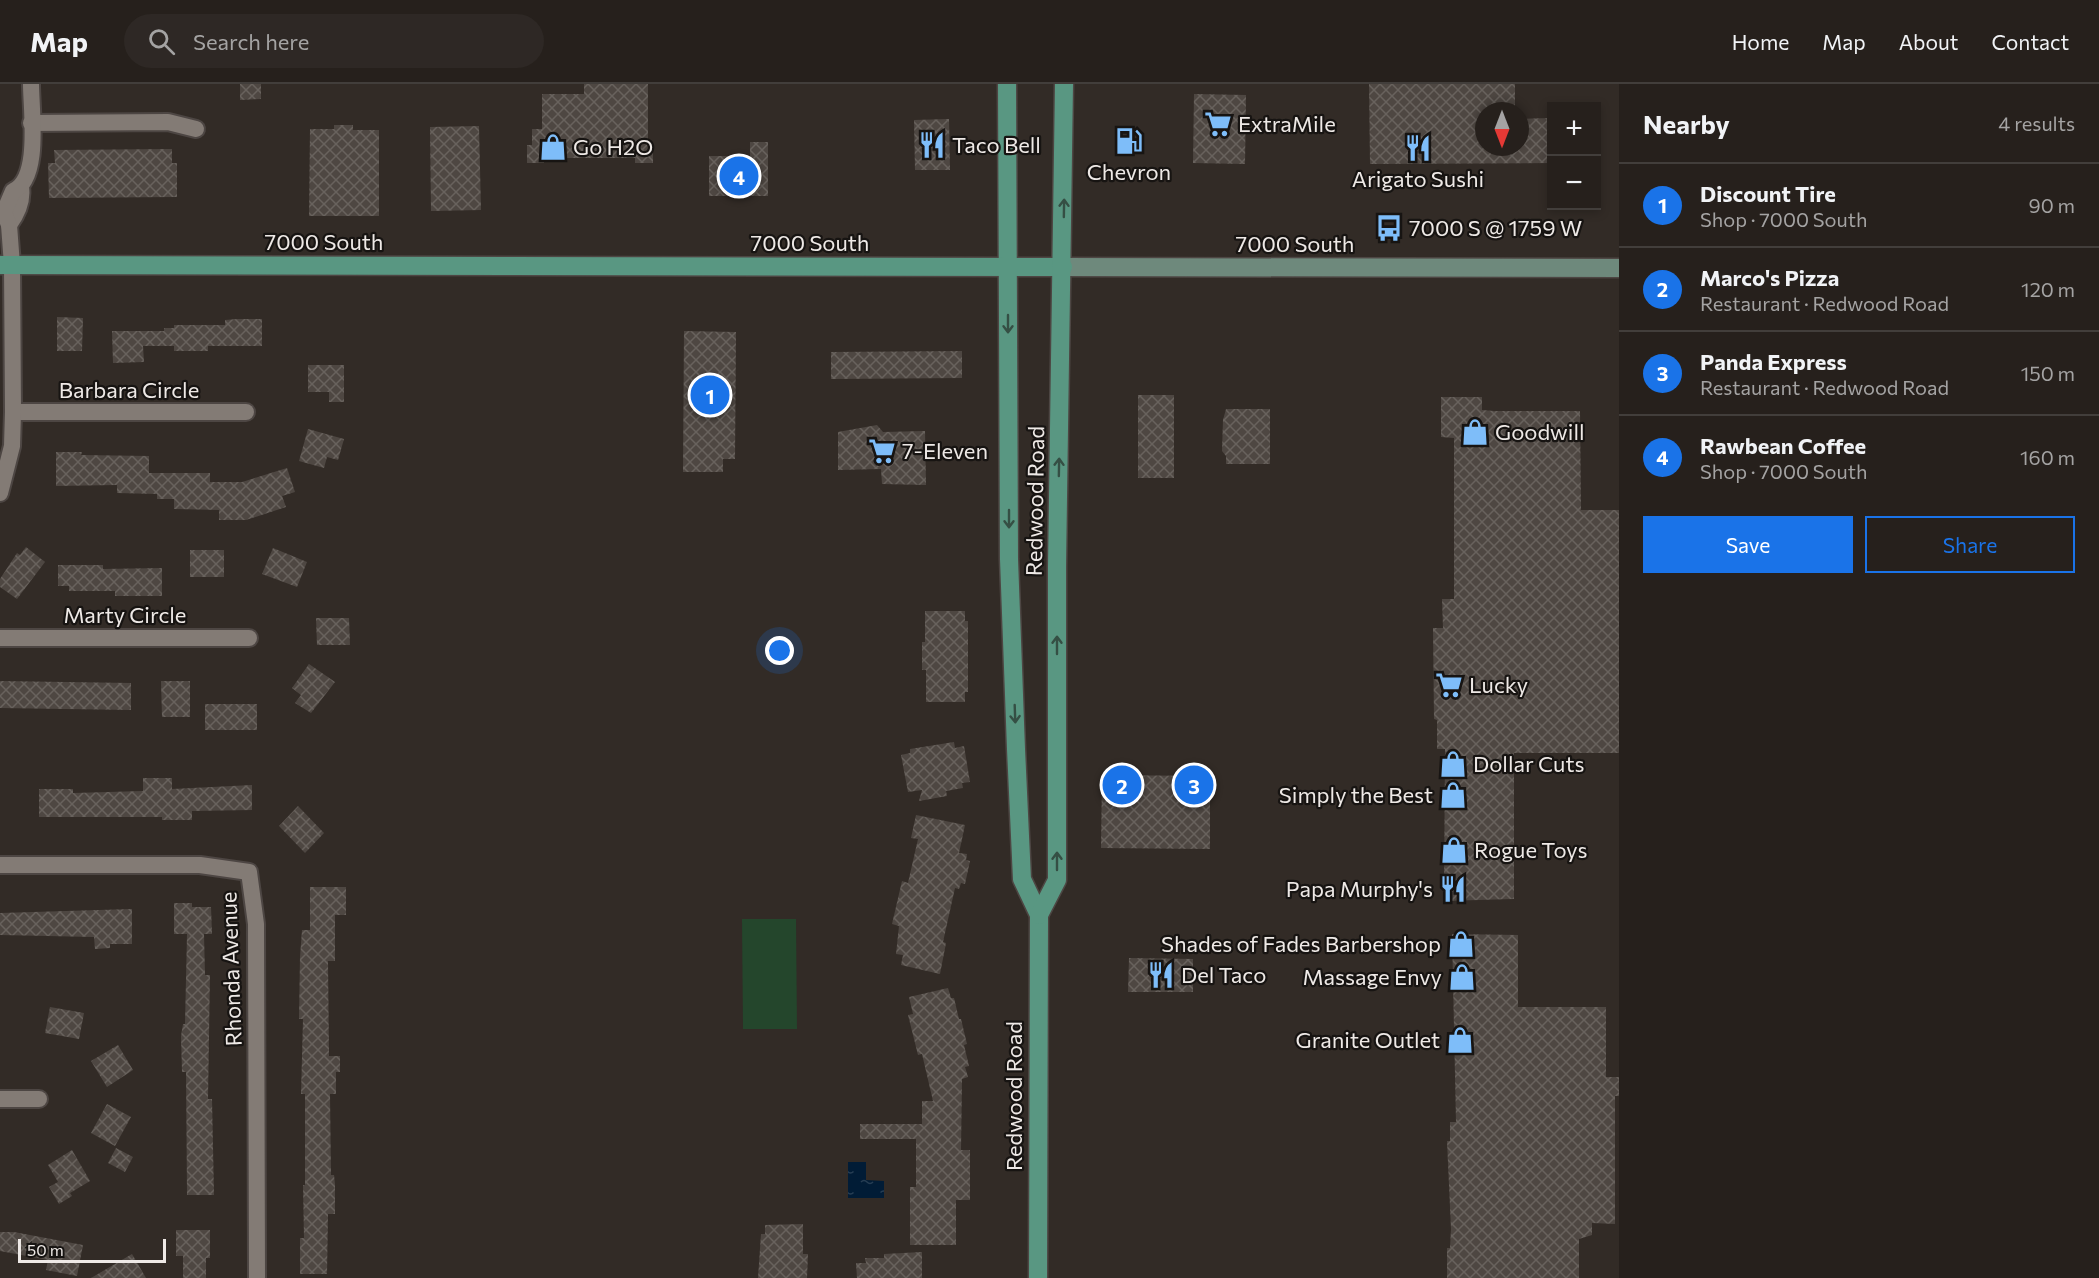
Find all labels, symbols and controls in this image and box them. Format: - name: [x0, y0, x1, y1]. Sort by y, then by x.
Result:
- search box: [124, 14, 544, 68]
- text: Map: [30, 24, 88, 58]
- icon: search: [145, 25, 178, 58]
- text: Search here: [193, 28, 309, 55]
- text: Home: [1732, 29, 1789, 54]
- text: Map: [1822, 29, 1866, 54]
- text: About: [1899, 29, 1958, 54]
- text: Contact: [1991, 29, 2069, 54]
- north arrow: [1475, 102, 1529, 156]
- map controls: [1547, 102, 1601, 210]
- button: +: [1547, 102, 1601, 156]
- text: Nearby: [1643, 108, 1730, 139]
- supermarket icon: ExtraMile: [1203, 109, 1233, 139]
- place label: ExtraMile: [1238, 110, 1336, 137]
- text: 4 results: [1998, 111, 2075, 135]
- fuel station icon: Chevron: [1114, 126, 1144, 156]
- restaurant icon: Taco Bell: [917, 130, 947, 160]
- place label: Taco Bell: [952, 131, 1041, 158]
- shop icon: Go H2O: [538, 132, 568, 162]
- place label: Go H2O: [573, 133, 653, 160]
- restaurant icon: Arigato Sushi: [1403, 133, 1433, 163]
- pin: 4: [720, 154, 758, 199]
- button: −: [1547, 156, 1601, 210]
- place label: Chevron: [1087, 158, 1171, 185]
- place label: Arigato Sushi: [1352, 165, 1484, 192]
- text: Discount Tire: [1700, 180, 1836, 207]
- text: 1: [1658, 193, 1667, 217]
- text: 90 m: [2029, 193, 2075, 217]
- one-way arrow: [1058, 199, 1070, 219]
- text: Shop · 7000 South: [1700, 207, 1867, 231]
- bus stop icon: 7000 S @ 1759 W: [1374, 213, 1404, 243]
- place label: 7000 S @ 1759 W: [1409, 214, 1582, 241]
- street label: 7000 South: [265, 228, 383, 255]
- street label: 7000 South: [751, 229, 869, 256]
- street label: 7000 South: [1236, 230, 1354, 257]
- text: Marco's Pizza: [1700, 264, 1839, 291]
- text: 2: [1657, 277, 1668, 301]
- text: 120 m: [2021, 277, 2075, 301]
- text: Restaurant · Redwood Road: [1700, 291, 1949, 315]
- one-way arrow: [1002, 314, 1014, 334]
- text: Panda Express: [1700, 348, 1847, 375]
- text: 3: [1657, 361, 1668, 385]
- text: 150 m: [2021, 361, 2075, 385]
- pin: 1: [690, 372, 730, 418]
- text: Restaurant · Redwood Road: [1700, 375, 1949, 399]
- street label: Barbara Circle: [59, 376, 199, 403]
- shop icon: Goodwill: [1460, 417, 1490, 447]
- place label: Goodwill: [1495, 418, 1585, 445]
- street label: Redwood Road: [1020, 426, 1049, 576]
- text: Rawbean Coffee: [1700, 432, 1866, 459]
- supermarket icon: 7-Eleven: [867, 436, 897, 466]
- place label: 7-Eleven: [902, 437, 988, 464]
- text: 4: [1656, 445, 1669, 469]
- text: 160 m: [2020, 445, 2075, 469]
- one-way arrow: [1053, 457, 1065, 477]
- text: Shop · 7000 South: [1700, 459, 1867, 483]
- one-way arrow: [1003, 509, 1015, 529]
- button: Save: [1643, 516, 1853, 573]
- button: Share: [1865, 516, 2075, 573]
- street label: Marty Circle: [64, 601, 186, 628]
- your location: [765, 636, 794, 665]
- one-way arrow: [1051, 636, 1063, 656]
- supermarket icon: Lucky: [1434, 670, 1464, 700]
- place label: Lucky: [1469, 671, 1528, 698]
- one-way arrow: [1009, 704, 1020, 724]
- shop icon: Dollar Cuts: [1438, 749, 1468, 779]
- place label: Dollar Cuts: [1473, 750, 1584, 777]
- pin: 2: [1102, 762, 1142, 808]
- pin: 3: [1174, 762, 1214, 808]
- shop icon: Simply the Best: [1438, 780, 1468, 810]
- place label: Simply the Best: [1279, 781, 1433, 808]
- shop icon: Rogue Toys: [1439, 835, 1469, 865]
- place label: Rogue Toys: [1474, 836, 1588, 863]
- one-way arrow: [1051, 852, 1063, 872]
- restaurant icon: Papa Murphy's: [1438, 874, 1468, 904]
- place label: Papa Murphy's: [1286, 875, 1433, 902]
- street label: Rhonda Avenue: [214, 891, 247, 1047]
- shop icon: Shades of Fades Barbershop: [1446, 929, 1476, 959]
- place label: Shades of Fades Barbershop: [1161, 930, 1441, 957]
- restaurant icon: Del Taco: [1146, 960, 1176, 990]
- place label: Del Taco: [1181, 961, 1266, 988]
- shop icon: Massage Envy: [1447, 962, 1477, 992]
- place label: Massage Envy: [1303, 963, 1442, 990]
- street label: Redwood Road: [1000, 1021, 1027, 1171]
- shop icon: Granite Outlet: [1445, 1025, 1475, 1055]
- place label: Granite Outlet: [1296, 1026, 1440, 1053]
- scale bar: [18, 1236, 166, 1264]
- text: 50 m: [27, 1240, 64, 1259]

